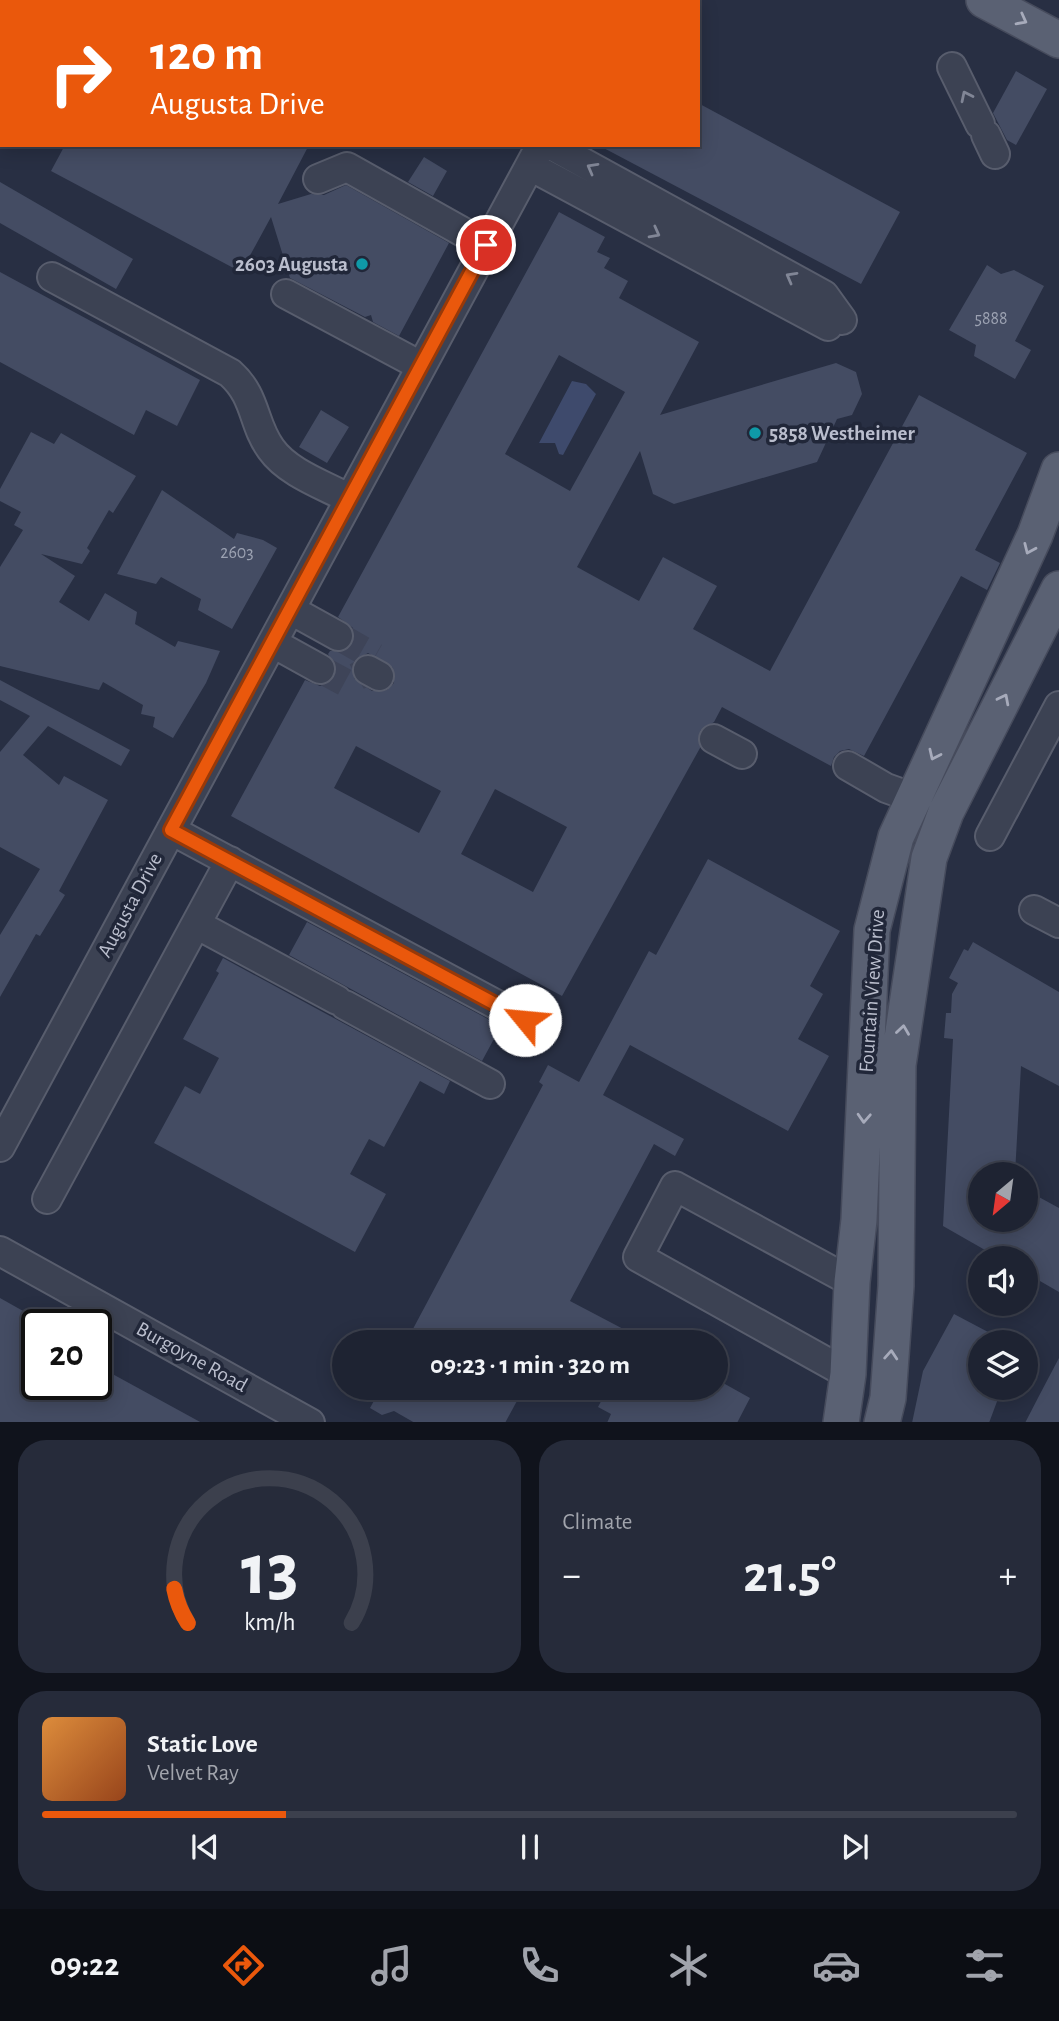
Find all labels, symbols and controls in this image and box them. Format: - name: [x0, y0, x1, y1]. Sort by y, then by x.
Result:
- one-way arrow: [1014, 12, 1027, 25]
- icon: right: [35, 28, 126, 119]
- text: 120 m: [150, 30, 263, 79]
- text: Augusta Drive: [150, 88, 325, 120]
- one-way arrow: [961, 91, 975, 103]
- one-way arrow: [587, 163, 599, 176]
- pin: [456, 215, 516, 275]
- one-way arrow: [647, 225, 660, 238]
- icon: arrive: [467, 226, 505, 264]
- place label: 2603 Augusta: [235, 254, 348, 275]
- marker: 2603 Augusta: [354, 256, 370, 272]
- one-way arrow: [786, 272, 799, 285]
- house number: 5888: [974, 310, 1008, 328]
- place label: 5858 Westheimer: [769, 423, 916, 444]
- marker: 5858 Westheimer: [747, 425, 763, 441]
- one-way arrow: [1023, 542, 1037, 554]
- house number: 2603: [220, 544, 254, 562]
- one-way arrow: [996, 694, 1010, 706]
- one-way arrow: [928, 748, 942, 760]
- street label: Augusta Drive: [94, 849, 166, 961]
- street label: Fountain View Drive: [856, 909, 888, 1073]
- position arrow: [488, 983, 562, 1057]
- one-way arrow: [895, 1024, 910, 1036]
- one-way arrow: [856, 1113, 871, 1124]
- north arrow: [968, 1162, 1038, 1232]
- map controls: [968, 1162, 1038, 1400]
- button: sound: [968, 1246, 1038, 1316]
- speed limit sign: 20: [21, 1309, 112, 1400]
- street label: Burgoyne Road: [133, 1318, 251, 1396]
- button: layers: [968, 1330, 1038, 1400]
- one-way arrow: [883, 1349, 898, 1360]
- text: 09:23 · 1 min · 320 m: [430, 1352, 630, 1378]
- text: Climate: [563, 1511, 632, 1534]
- text: 13: [240, 1535, 298, 1608]
- text: 21.5°: [743, 1549, 836, 1601]
- text: −: [563, 1557, 581, 1595]
- text: +: [999, 1557, 1017, 1595]
- text: km/h: [243, 1609, 295, 1634]
- text: Static Love: [147, 1731, 258, 1757]
- text: Velvet Ray: [147, 1762, 239, 1785]
- icon: previous: [186, 1828, 224, 1866]
- icon: pause: [511, 1828, 549, 1866]
- icon: next: [836, 1828, 874, 1866]
- icon: directions: [219, 1941, 268, 1990]
- icon: music: [367, 1941, 416, 1990]
- icon: phone: [515, 1941, 564, 1990]
- icon: climate: [664, 1941, 713, 1990]
- icon: car: [812, 1941, 861, 1990]
- icon: filters: [960, 1941, 1009, 1990]
- text: 09:22: [50, 1949, 119, 1981]

